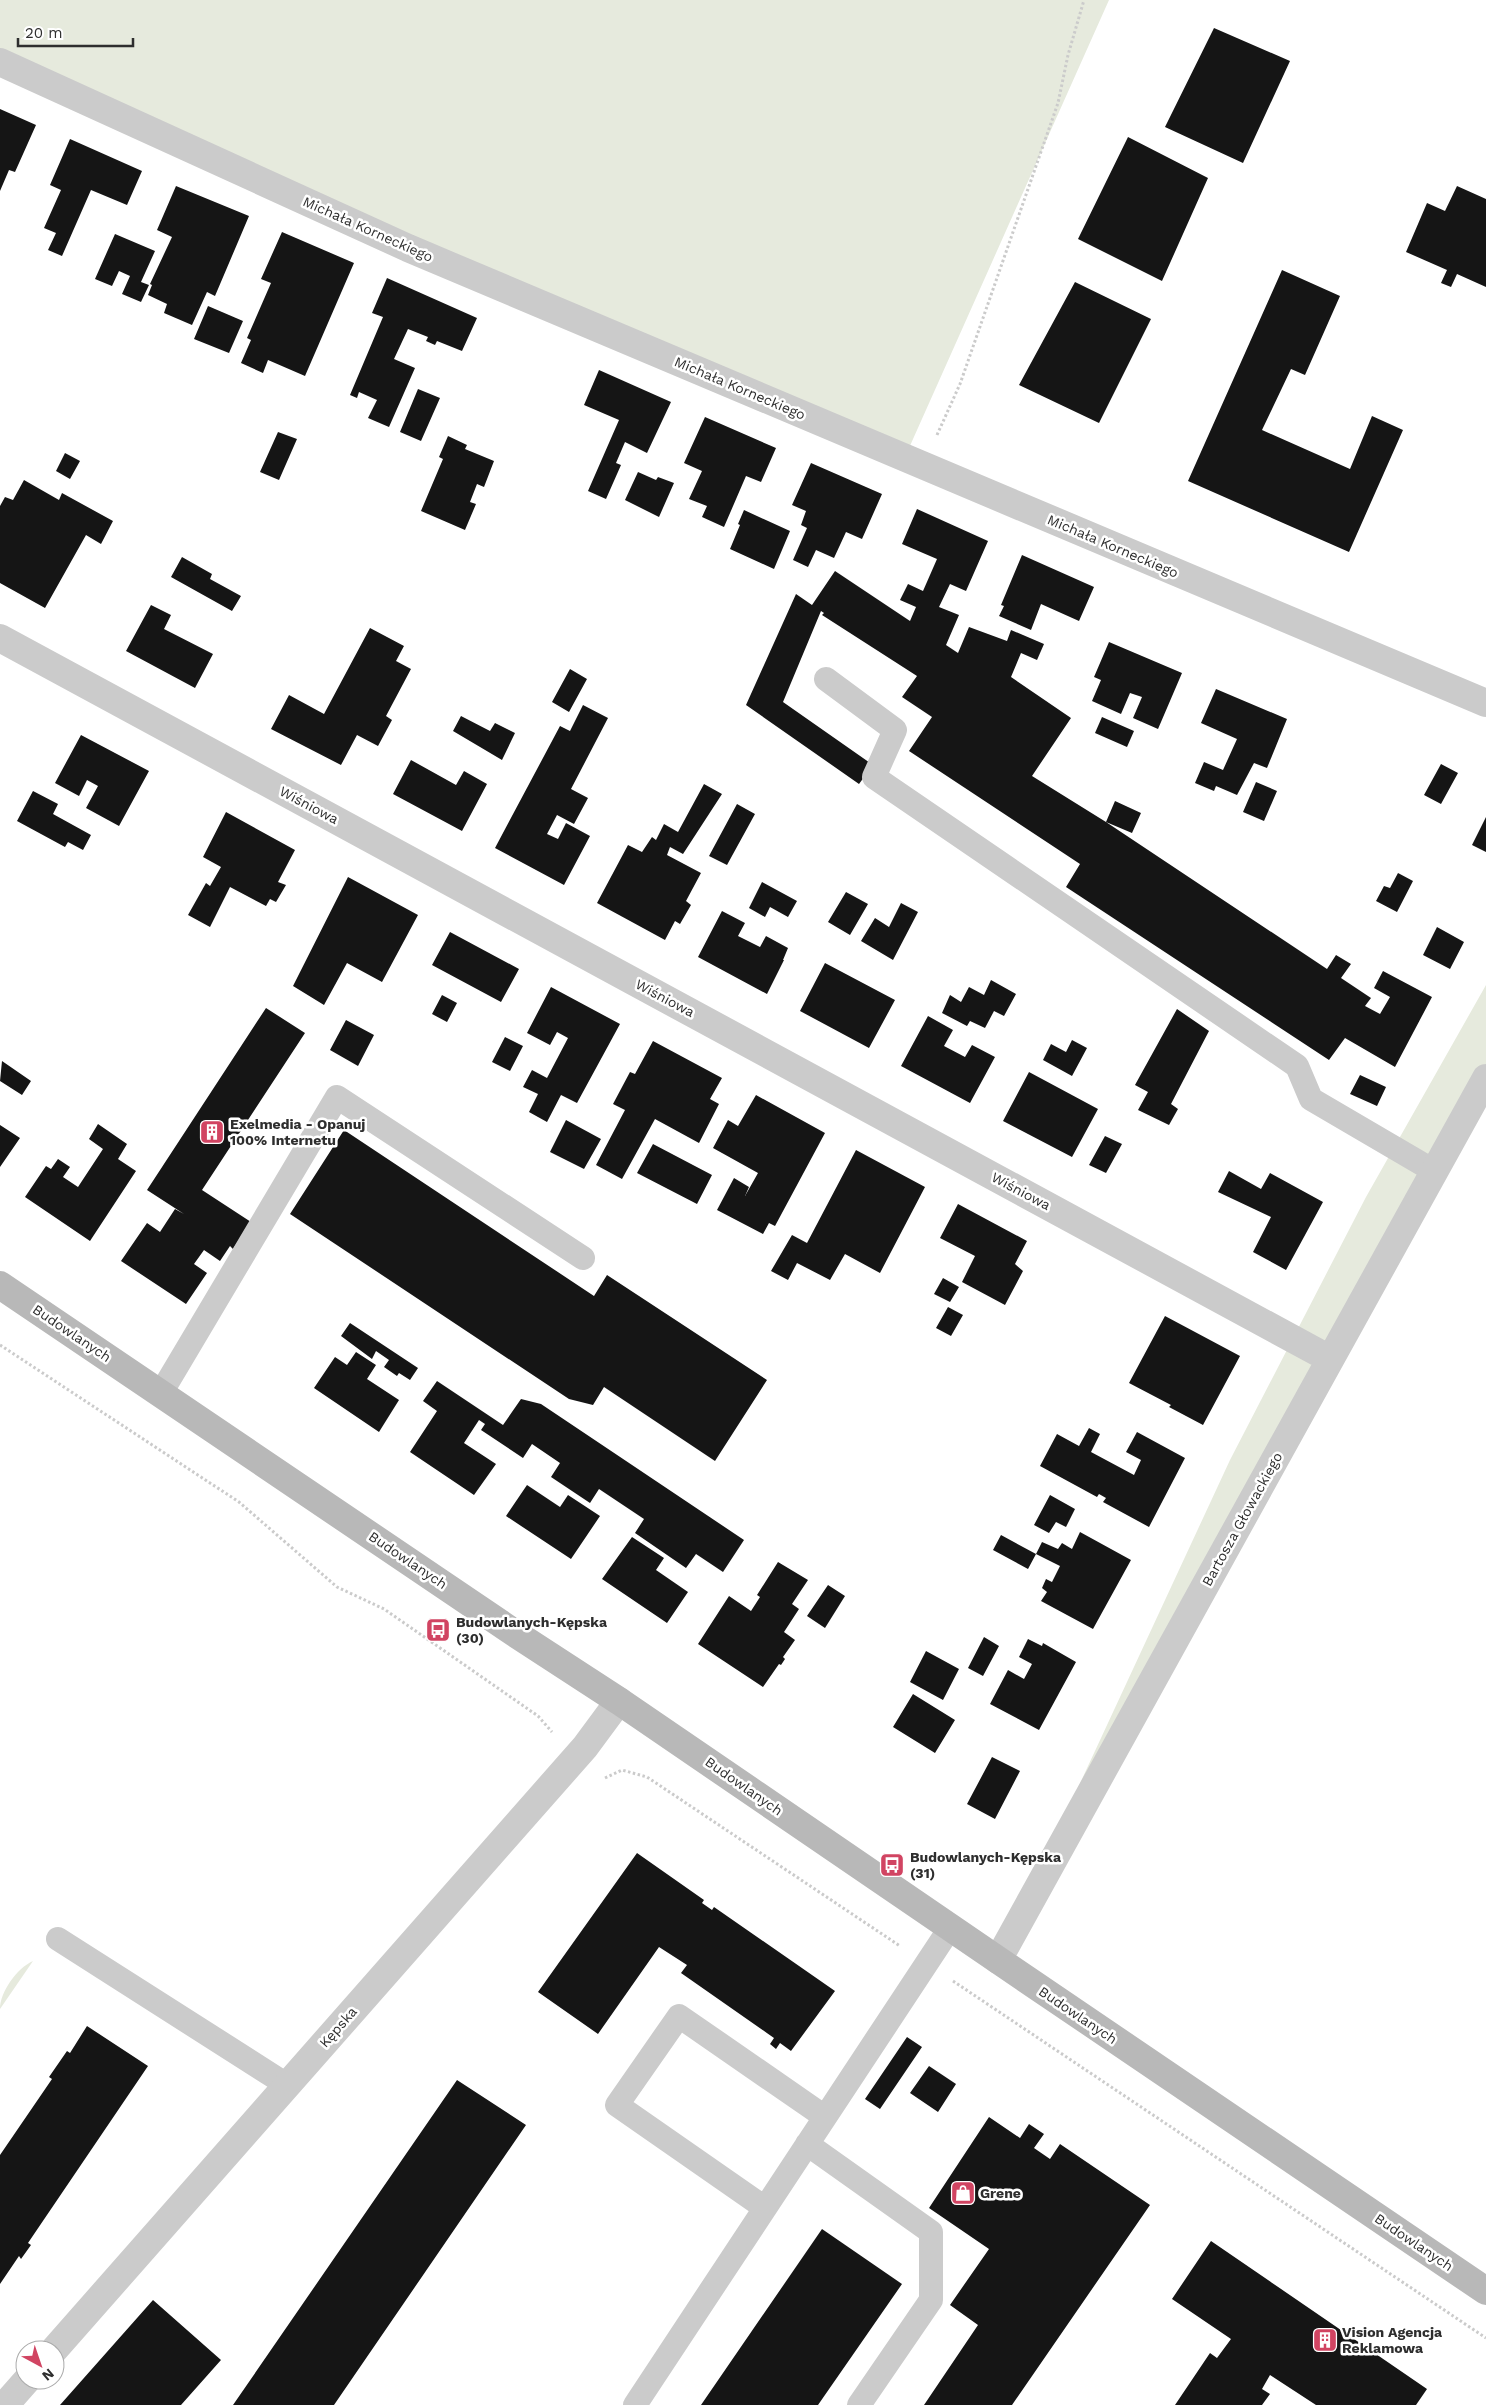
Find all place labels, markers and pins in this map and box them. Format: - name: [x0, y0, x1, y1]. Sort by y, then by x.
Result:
- place label: Exelmedia - Opanuj 100% Internetu: [230, 1116, 365, 1148]
- building icon: Exelmedia - Opanuj 100% Internetu: [199, 1119, 225, 1145]
- place label: Budowlanych-Kępska (30): [456, 1614, 608, 1646]
- bus stop icon: Budowlanych-Kępska (30): [425, 1617, 451, 1643]
- place label: Budowlanych-Kępska (31): [910, 1849, 1062, 1881]
- bus stop icon: Budowlanych-Kępska (31): [879, 1852, 905, 1878]
- shop icon: Grene: [950, 2180, 976, 2206]
- place label: Grene: [980, 2185, 1021, 2201]
- place label: Vision Agencja Reklamowa: [1342, 2324, 1443, 2356]
- building icon: Vision Agencja Reklamowa: [1312, 2327, 1338, 2353]

